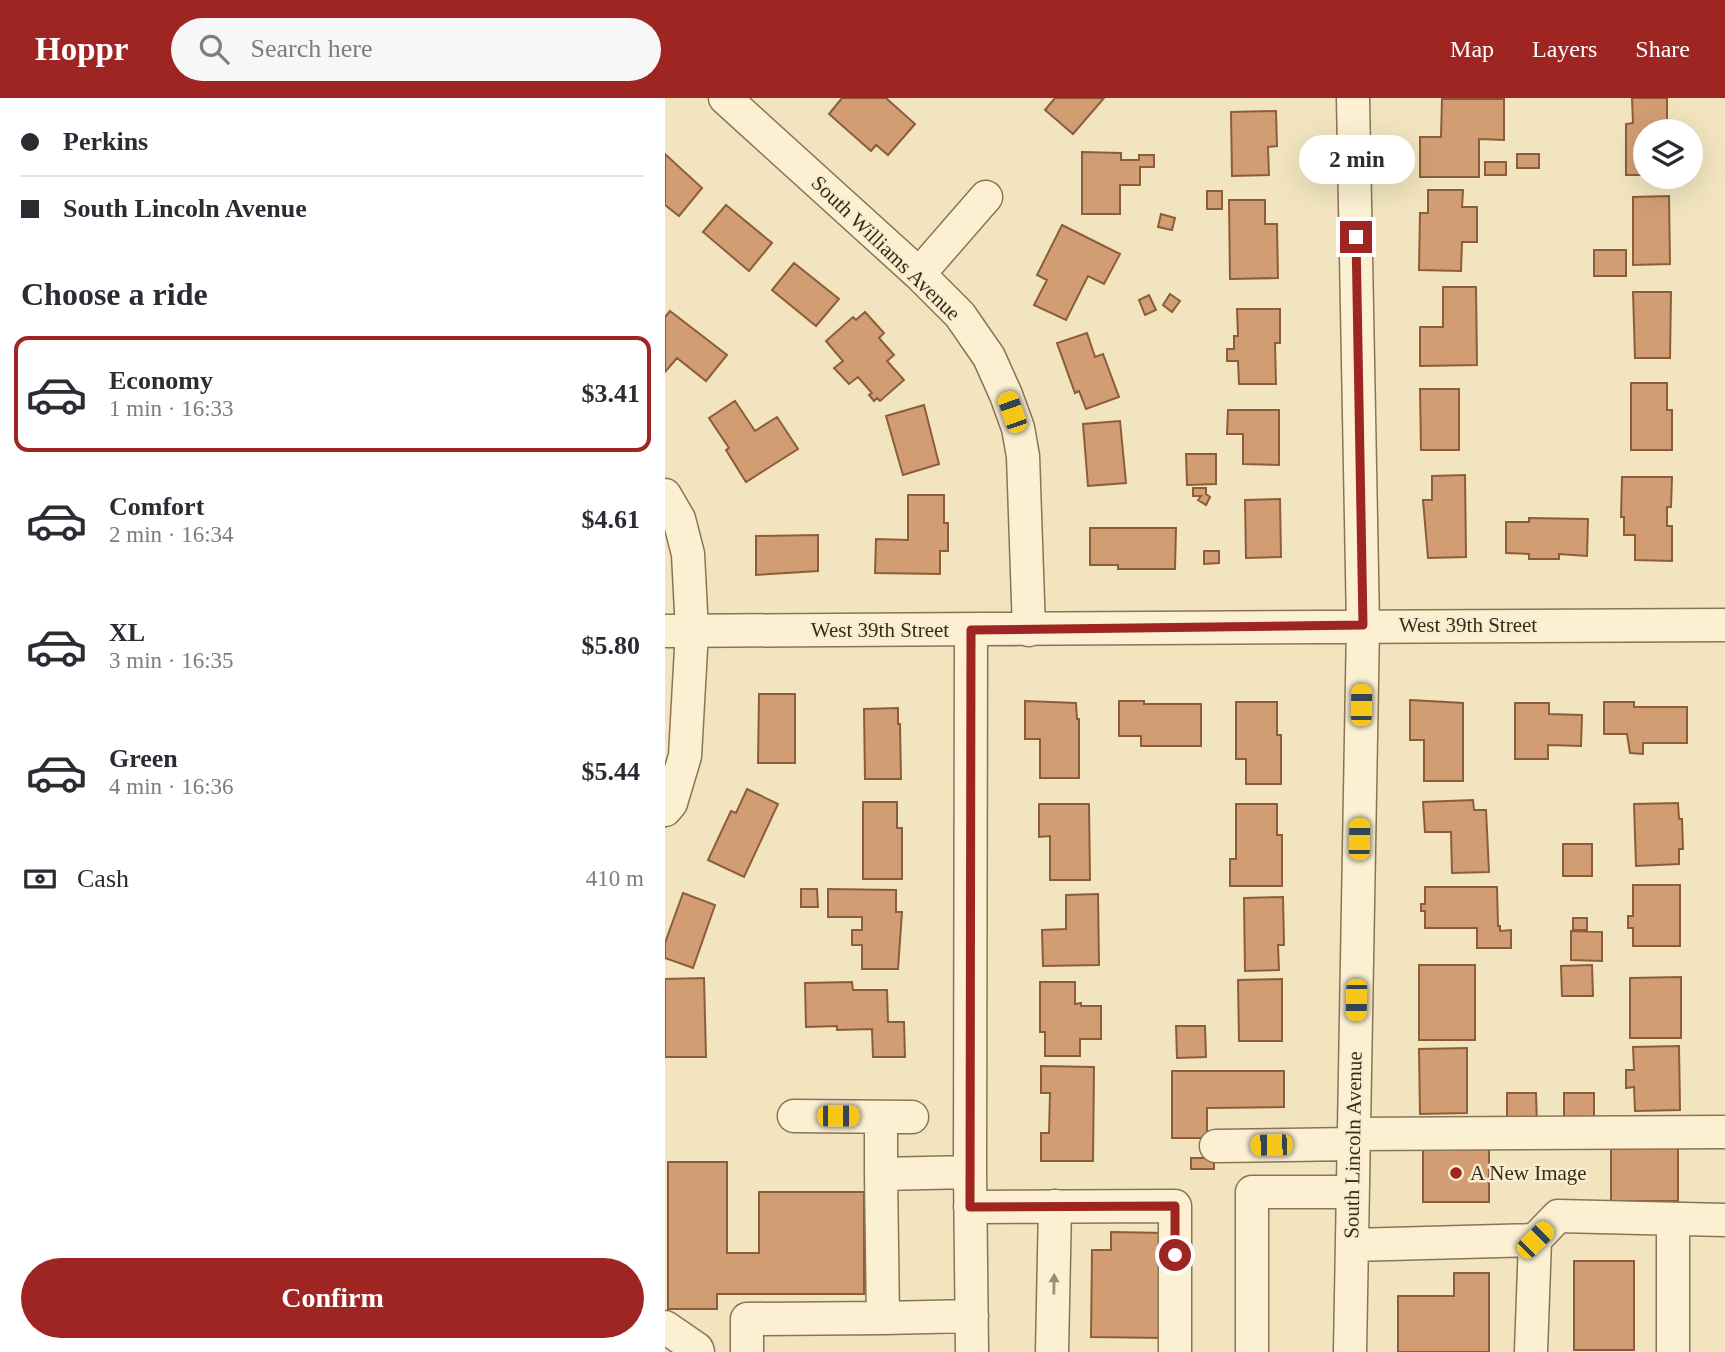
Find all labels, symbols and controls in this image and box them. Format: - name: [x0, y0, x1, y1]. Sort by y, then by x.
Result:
- search box: [171, 18, 661, 81]
- icon: search: [195, 30, 233, 68]
- text: Hoppr: [35, 31, 129, 67]
- text: Search here: [251, 34, 373, 63]
- text: Map: [1450, 36, 1494, 62]
- text: Layers: [1532, 36, 1597, 62]
- text: Share: [1635, 36, 1690, 62]
- map controls: [1633, 119, 1703, 189]
- button: layers: [1633, 119, 1703, 189]
- text: Perkins: [63, 127, 148, 156]
- callout: 2 min: [1298, 136, 1414, 184]
- text: 2 min: [1329, 147, 1385, 172]
- street label: South Williams Avenue: [806, 171, 966, 325]
- text: South Lincoln Avenue: [63, 194, 307, 223]
- route end: [1340, 221, 1372, 253]
- text: Choose a ride: [21, 276, 208, 312]
- icon: car: [25, 363, 88, 426]
- text: Economy: [109, 366, 213, 395]
- text: $3.41: [582, 379, 640, 408]
- car: [996, 389, 1029, 435]
- text: 1 min · 16:33: [109, 396, 234, 421]
- icon: car: [25, 489, 88, 552]
- text: Comfort: [109, 492, 204, 521]
- text: $4.61: [582, 505, 640, 534]
- text: 2 min · 16:34: [109, 522, 234, 547]
- street label: West 39th Street: [1399, 613, 1537, 637]
- icon: car: [25, 615, 88, 678]
- text: XL: [109, 618, 145, 647]
- street label: West 39th Street: [811, 618, 949, 642]
- text: $5.80: [582, 631, 640, 660]
- text: 3 min · 16:35: [109, 648, 234, 673]
- car: [1351, 684, 1372, 726]
- icon: car: [25, 741, 88, 804]
- text: Green: [109, 744, 178, 773]
- text: $5.44: [582, 757, 640, 786]
- text: 4 min · 16:36: [109, 774, 234, 799]
- car: [1349, 818, 1370, 860]
- icon: cash: [21, 860, 59, 898]
- text: Cash: [77, 864, 129, 893]
- text: 410 m: [586, 866, 644, 891]
- car: [1346, 979, 1367, 1021]
- street label: South Lincoln Avenue: [1339, 1051, 1367, 1239]
- car: [818, 1106, 860, 1127]
- car: [1250, 1134, 1293, 1156]
- place label: A New Image: [1470, 1161, 1587, 1185]
- marker: A New Image: [1448, 1165, 1464, 1181]
- car: [1513, 1218, 1558, 1262]
- route start: [1159, 1239, 1191, 1271]
- button: Confirm: [21, 1258, 644, 1338]
- one-way arrow: [1048, 1273, 1059, 1295]

